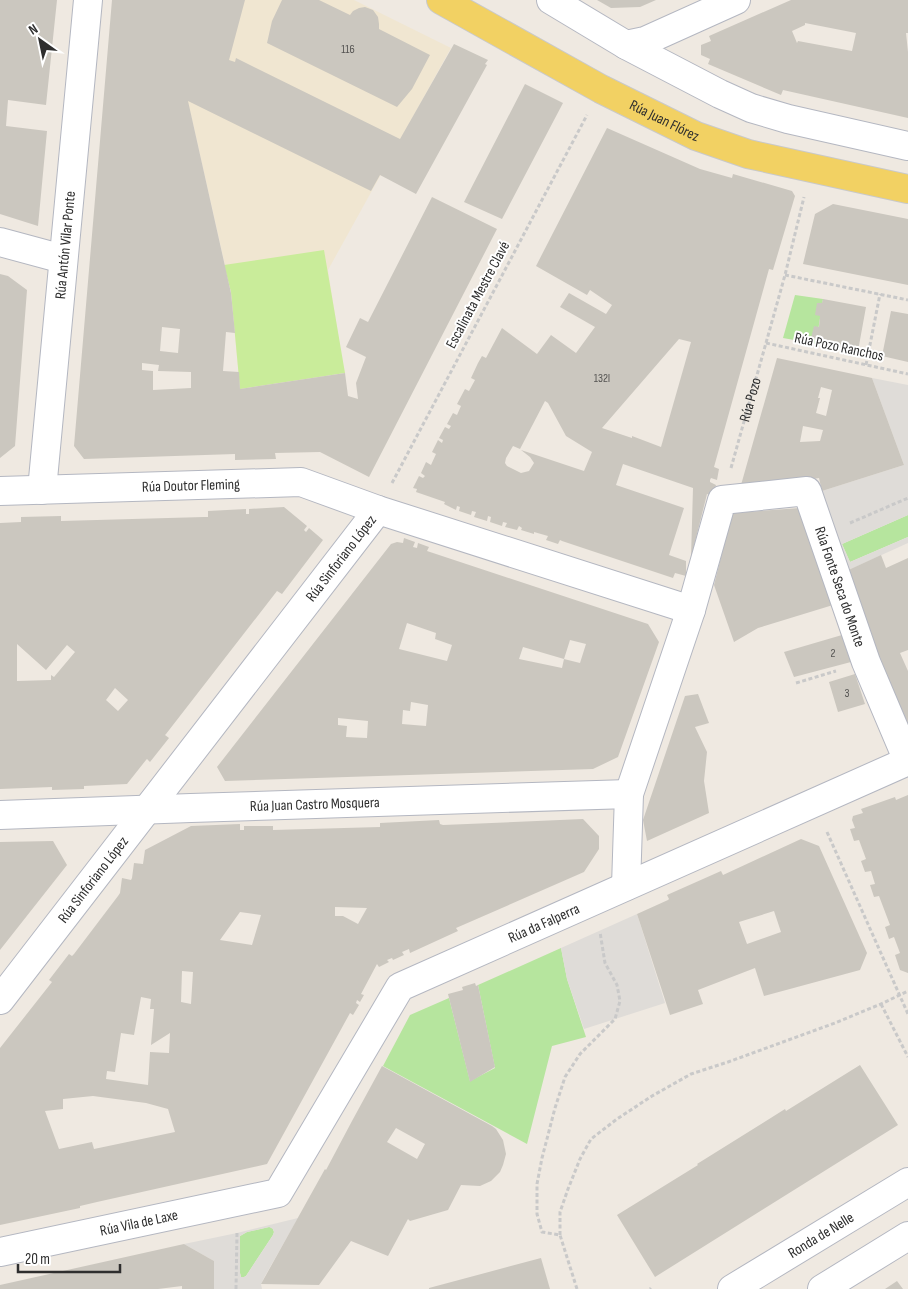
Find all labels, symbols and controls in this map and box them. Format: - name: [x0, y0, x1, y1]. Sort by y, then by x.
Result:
- north arrow: [15, 15, 65, 65]
- text: N: [25, 20, 41, 39]
- house number: 116: [341, 42, 355, 57]
- street label: Rúa Juan Flórez: [626, 95, 702, 146]
- street label: Rúa Antón Vilar Ponte: [50, 190, 80, 300]
- street label: Escalinata Mestre Clavé: [442, 238, 514, 352]
- street label: Rúa Pozo Ranchos: [793, 328, 885, 366]
- house number: 132I: [594, 371, 610, 386]
- street label: Rúa Pozo: [735, 375, 765, 424]
- street label: Rúa Doutor Fleming: [142, 474, 240, 496]
- street label: Rúa Sinforiano López: [301, 511, 381, 605]
- street label: Rúa Fonte Seca do Monte: [810, 524, 870, 649]
- house number: 2: [831, 646, 836, 661]
- house number: 3: [844, 686, 850, 701]
- street label: Rúa Juan Castro Mosquera: [250, 792, 380, 816]
- street label: Rúa Sinforiano López: [53, 832, 133, 927]
- street label: Rúa da Falperra: [505, 899, 583, 947]
- street label: Rúa Vila de Laxe: [98, 1205, 180, 1240]
- street label: Ronda de Nelle: [784, 1208, 857, 1262]
- scale bar: [18, 1242, 120, 1274]
- text: 20 m: [25, 1250, 50, 1269]

